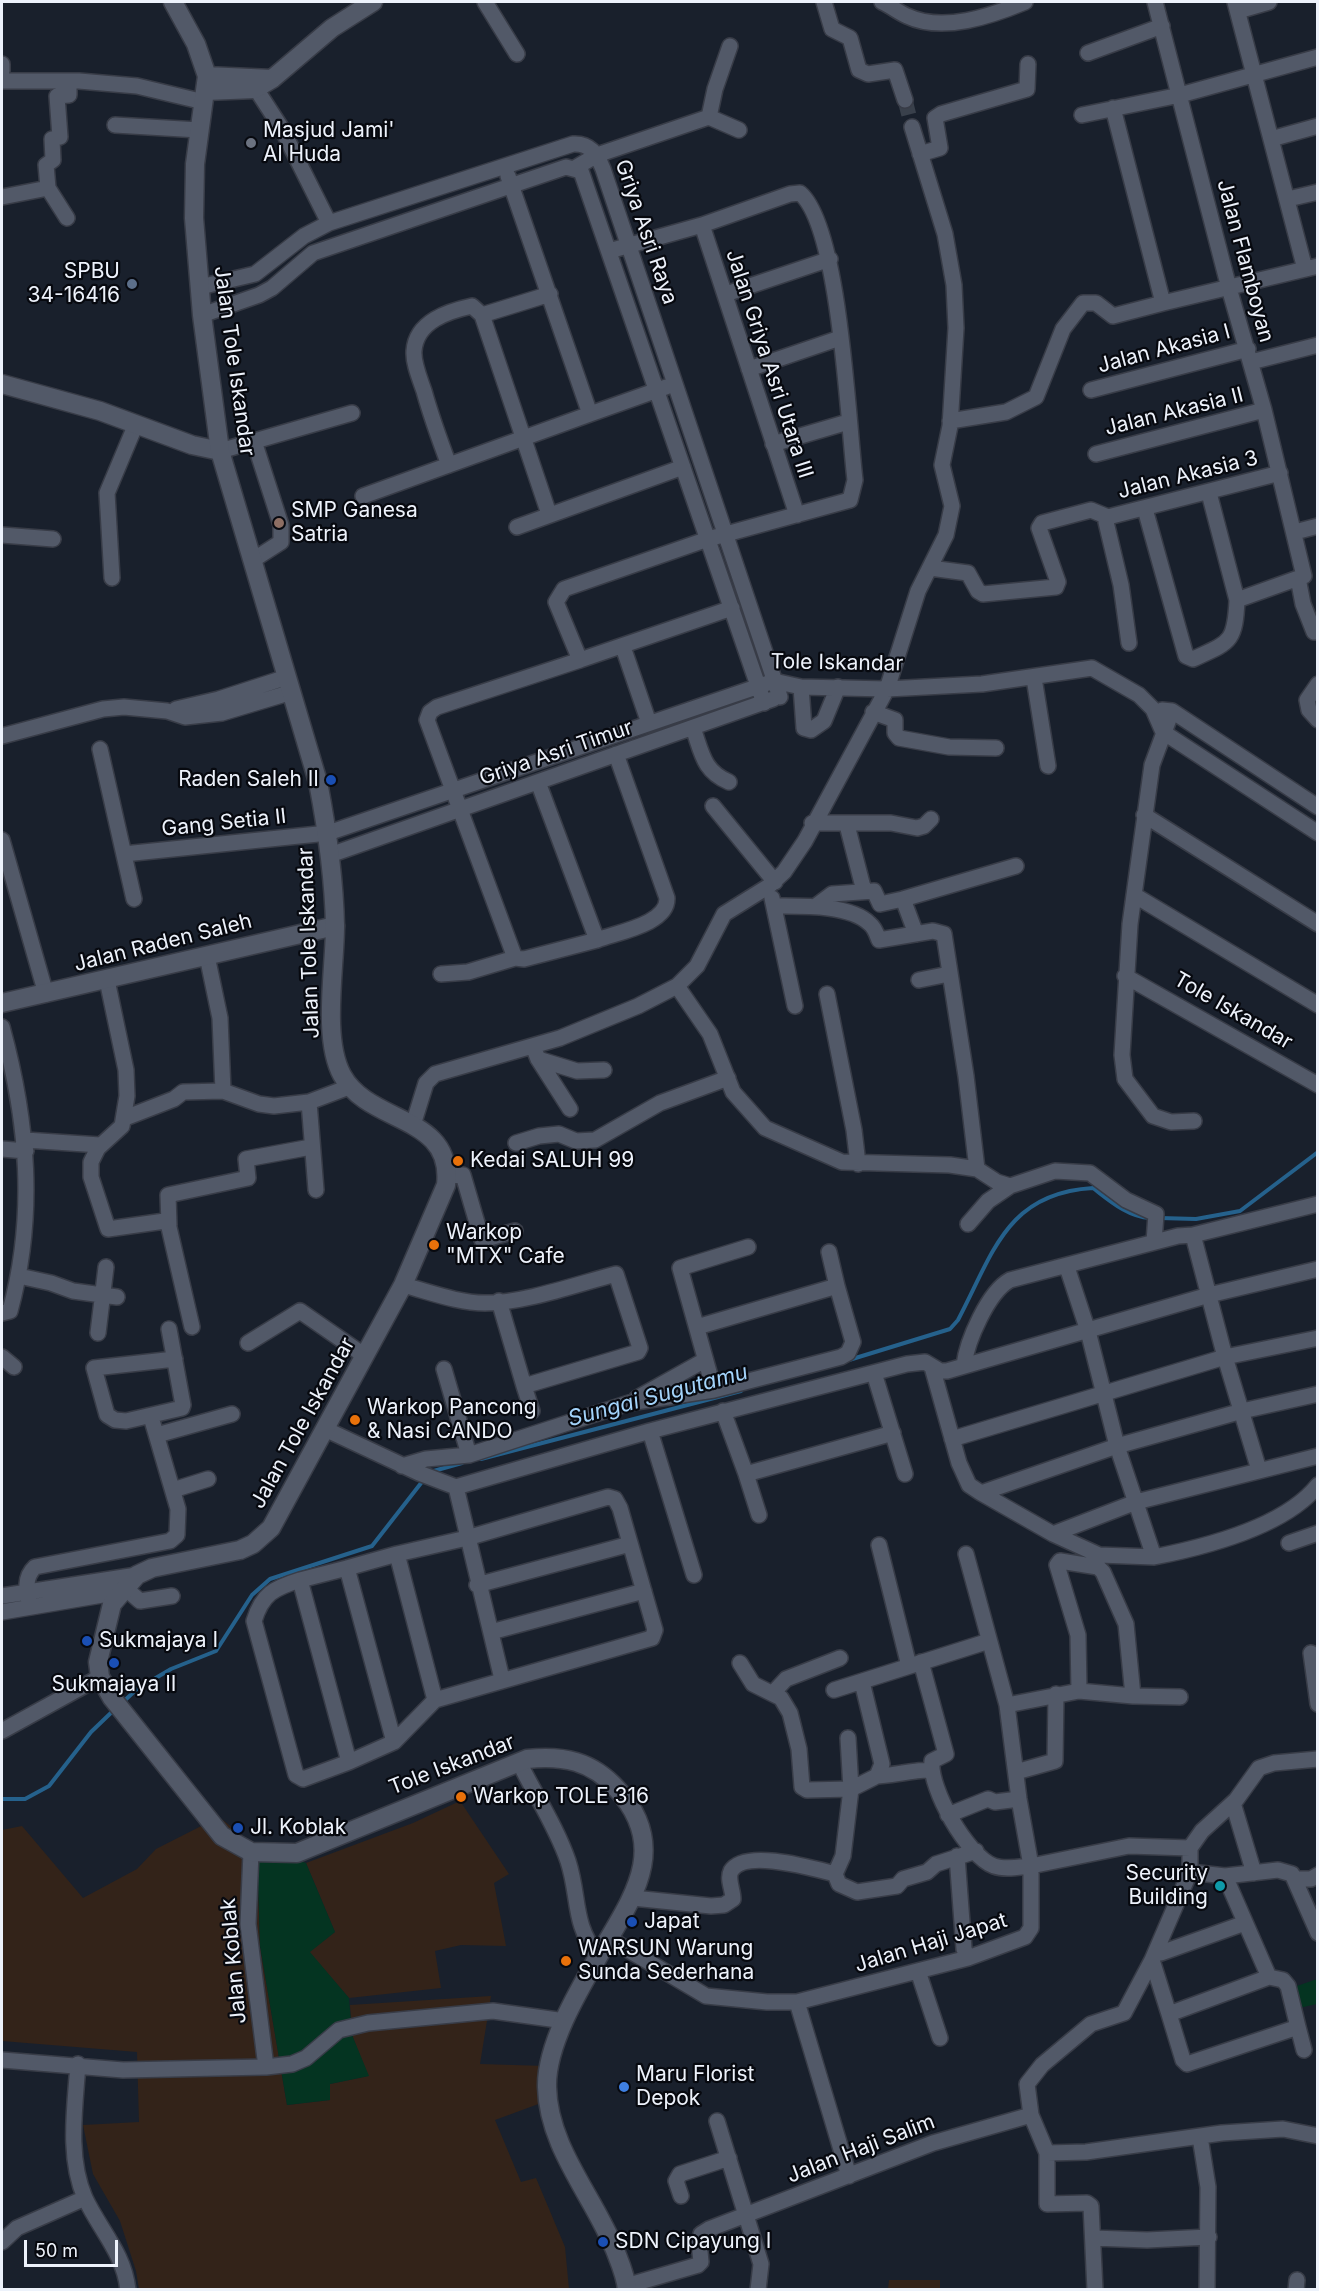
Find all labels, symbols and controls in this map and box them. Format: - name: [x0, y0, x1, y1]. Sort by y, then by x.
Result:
- place label: Masjud Jami' Al Huda: [263, 118, 395, 168]
- marker: Masjud Jami' Al Huda: [244, 136, 258, 150]
- street label: Griya Asri Raya: [609, 156, 683, 308]
- street label: Jalan Flamboyan: [1211, 177, 1279, 345]
- street label: Jalan Griya Asri Utara III: [720, 246, 818, 482]
- place label: SPBU 34-16416: [28, 259, 120, 309]
- street label: Jalan Tole Iskandar: [208, 264, 260, 458]
- marker: SPBU 34-16416: [125, 277, 139, 291]
- street label: Jalan Akasia I: [1095, 319, 1233, 379]
- street label: Jalan Akasia II: [1102, 383, 1246, 441]
- street label: Jalan Akasia 3: [1115, 445, 1261, 505]
- place label: SMP Ganesa Satria: [291, 498, 418, 548]
- marker: SMP Ganesa Satria: [272, 516, 286, 530]
- street label: Tole Iskandar: [770, 649, 904, 677]
- street label: Griya Asri Timur: [476, 715, 636, 791]
- place label: Raden Saleh II: [178, 767, 319, 793]
- marker: Raden Saleh II: [324, 773, 338, 787]
- street label: Gang Setia II: [160, 804, 288, 842]
- street label: Jalan Tole Iskandar: [293, 847, 325, 1039]
- street label: Jalan Raden Saleh: [71, 909, 255, 977]
- street label: Tole Iskandar: [1169, 967, 1297, 1055]
- place label: Kedai SALUH 99: [470, 1148, 634, 1174]
- marker: Kedai SALUH 99: [451, 1154, 465, 1168]
- place label: Warkop "MTX" Cafe: [446, 1220, 565, 1270]
- marker: Warkop "MTX" Cafe: [427, 1238, 441, 1252]
- street label: Jalan Tole Iskandar: [246, 1333, 360, 1513]
- water label: Sungai Sugutamu: [565, 1359, 751, 1433]
- place label: Warkop Pancong & Nasi CANDO: [367, 1395, 537, 1445]
- marker: Warkop Pancong & Nasi CANDO: [348, 1413, 362, 1427]
- place label: Sukmajaya I: [99, 1628, 218, 1654]
- marker: Sukmajaya I: [80, 1634, 94, 1648]
- marker: Sukmajaya II: [107, 1656, 121, 1670]
- place label: Sukmajaya II: [52, 1672, 176, 1698]
- street label: Tole Iskandar: [386, 1729, 518, 1801]
- place label: Warkop TOLE 316: [473, 1784, 649, 1810]
- marker: Warkop TOLE 316: [454, 1790, 468, 1804]
- place label: Jl. Koblak: [250, 1815, 346, 1841]
- marker: Jl. Koblak: [231, 1821, 245, 1835]
- place label: Security Building: [1125, 1861, 1208, 1911]
- marker: Security Building: [1213, 1879, 1227, 1893]
- street label: Jalan Koblak: [216, 1897, 252, 2025]
- street label: Jalan Haji Japat: [852, 1908, 1010, 1978]
- place label: Japat: [644, 1909, 700, 1935]
- marker: Japat: [625, 1915, 639, 1929]
- place label: WARSUN Warung Sunda Sederhana: [578, 1936, 754, 1986]
- marker: WARSUN Warung Sunda Sederhana: [559, 1954, 573, 1968]
- place label: Maru Florist Depok: [636, 2062, 754, 2112]
- marker: Maru Florist Depok: [617, 2080, 631, 2094]
- street label: Jalan Haji Salim: [784, 2109, 938, 2189]
- scale bar: [27, 2228, 122, 2266]
- place label: SDN Cipayung I: [615, 2229, 771, 2255]
- marker: SDN Cipayung I: [596, 2235, 610, 2249]
- text: 50 m: [35, 2240, 78, 2261]

